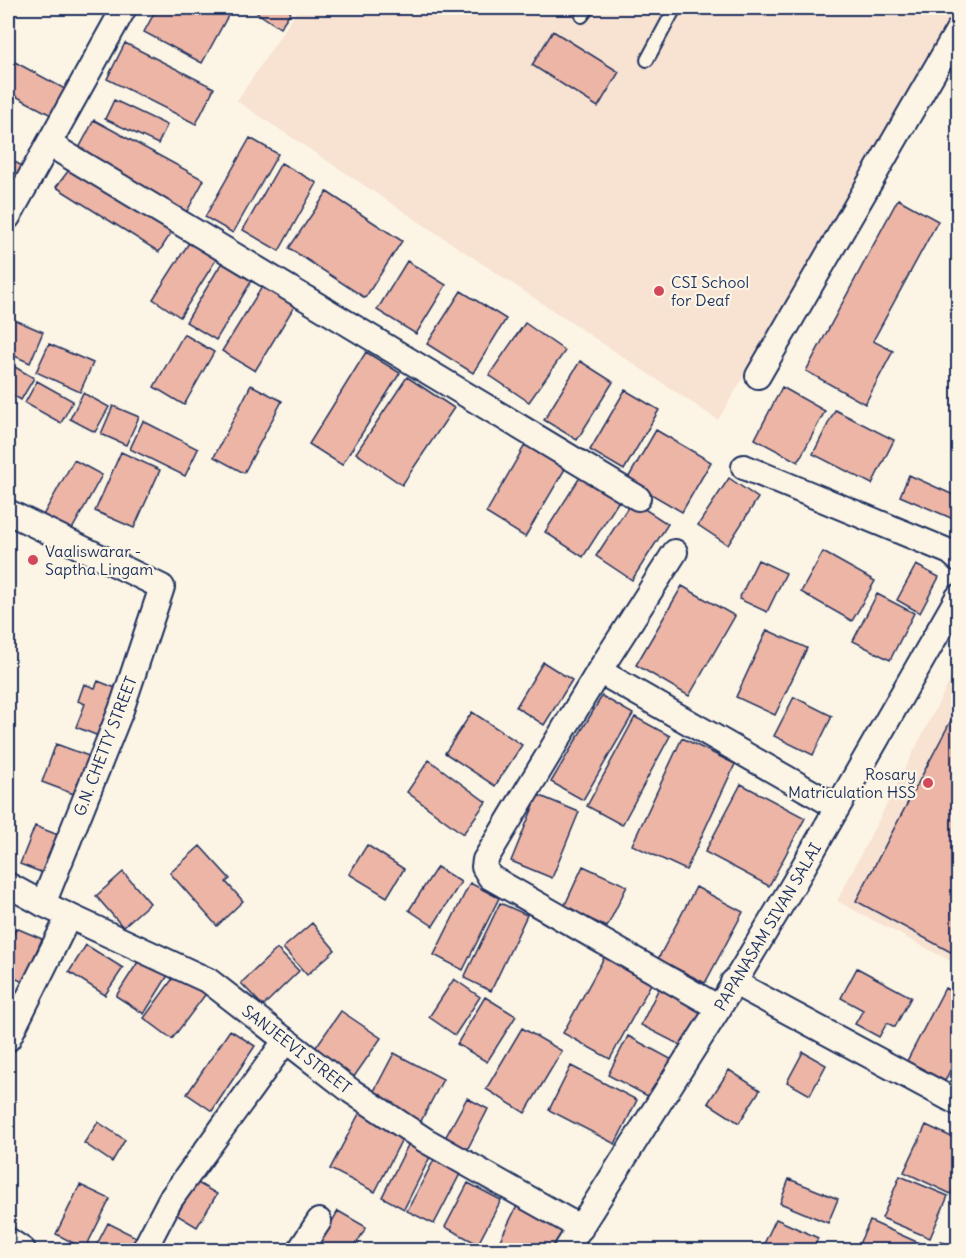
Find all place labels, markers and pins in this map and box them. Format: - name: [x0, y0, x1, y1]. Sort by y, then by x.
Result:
- place label: CSI School for Deaf: [671, 272, 749, 310]
- marker: CSI School for Deaf: [652, 284, 666, 298]
- place label: Vaaliswarar - Saptha Lingam: [45, 541, 153, 579]
- marker: Vaaliswarar - Saptha Lingam: [26, 553, 40, 567]
- place label: Rosary Matriculation HSS: [788, 764, 916, 802]
- marker: Rosary Matriculation HSS: [921, 776, 935, 790]

